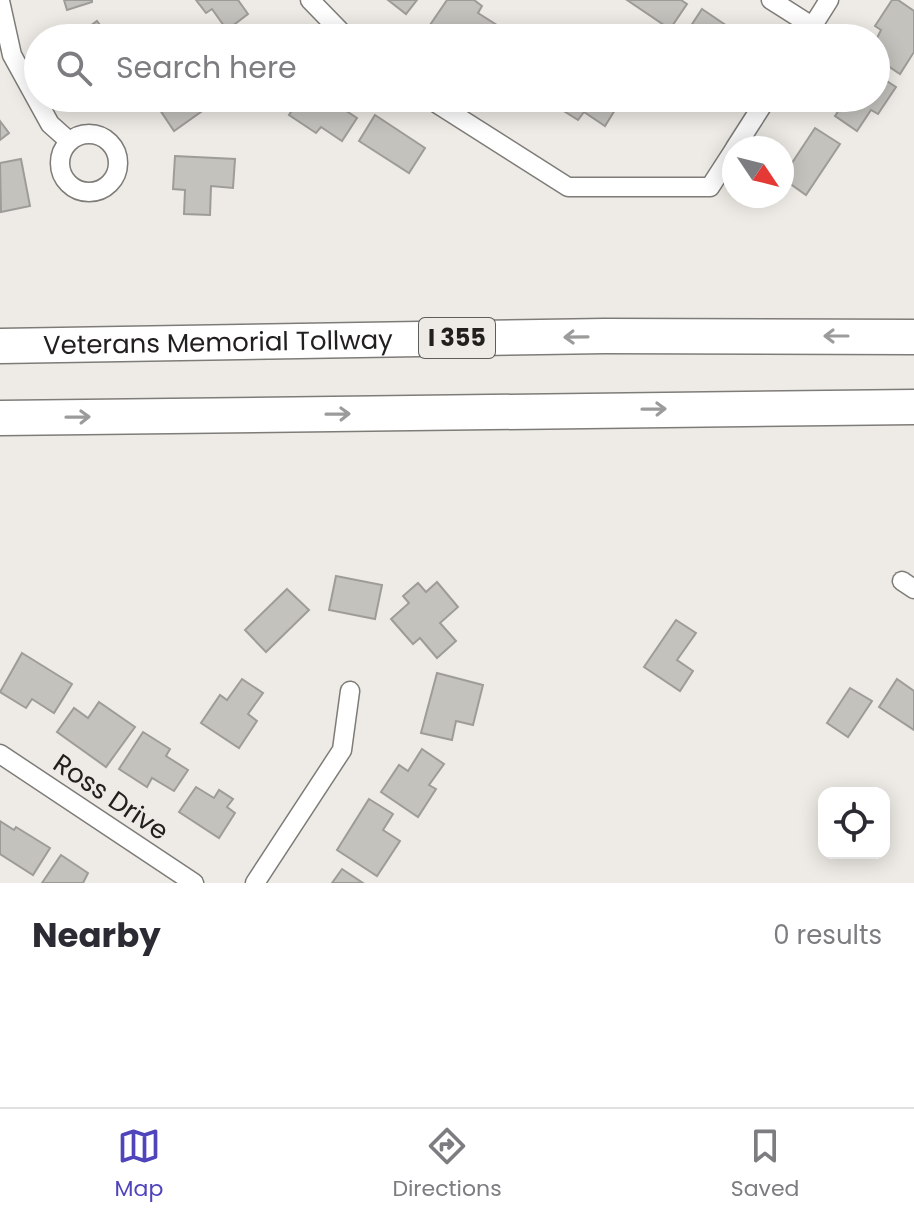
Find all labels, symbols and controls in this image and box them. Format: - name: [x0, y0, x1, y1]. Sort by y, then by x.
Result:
- search box: [24, 24, 890, 112]
- icon: search: [52, 46, 96, 90]
- text: Search here: [116, 46, 297, 89]
- north arrow: [722, 136, 794, 208]
- road number: I 355: [419, 318, 495, 358]
- street label: Veterans Memorial Tollway: [43, 322, 394, 363]
- one-way arrow: [823, 328, 850, 344]
- one-way arrow: [563, 329, 590, 344]
- one-way arrow: [640, 402, 667, 417]
- one-way arrow: [324, 406, 351, 421]
- one-way arrow: [64, 409, 91, 425]
- street label: Ross Drive: [46, 745, 176, 849]
- map controls: [818, 787, 890, 859]
- button: locate: [818, 787, 890, 859]
- text: Nearby: [32, 911, 161, 959]
- text: 0 results: [773, 917, 882, 953]
- tab: Map: [115, 1124, 163, 1205]
- tab: Directions: [392, 1124, 502, 1205]
- tab: Saved: [731, 1124, 799, 1205]

